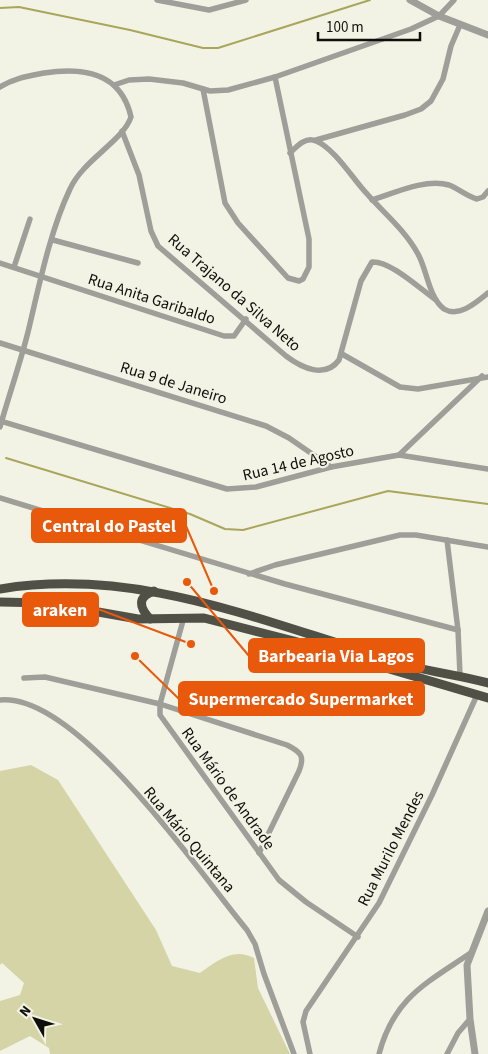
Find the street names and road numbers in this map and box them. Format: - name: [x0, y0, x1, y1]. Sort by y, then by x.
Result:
- street label: Rua Trajano da Silva Neto: [163, 229, 306, 357]
- street label: Rua Anita Garibaldo: [85, 268, 218, 330]
- street label: Rua 9 de Janeiro: [118, 356, 230, 410]
- street label: Rua 14 de Agosto: [240, 439, 356, 486]
- street label: Rua Mário de Andrade: [176, 723, 280, 854]
- street label: Rua Mário Quintana: [138, 782, 240, 897]
- street label: Rua Murilo Mendes: [352, 787, 430, 910]

